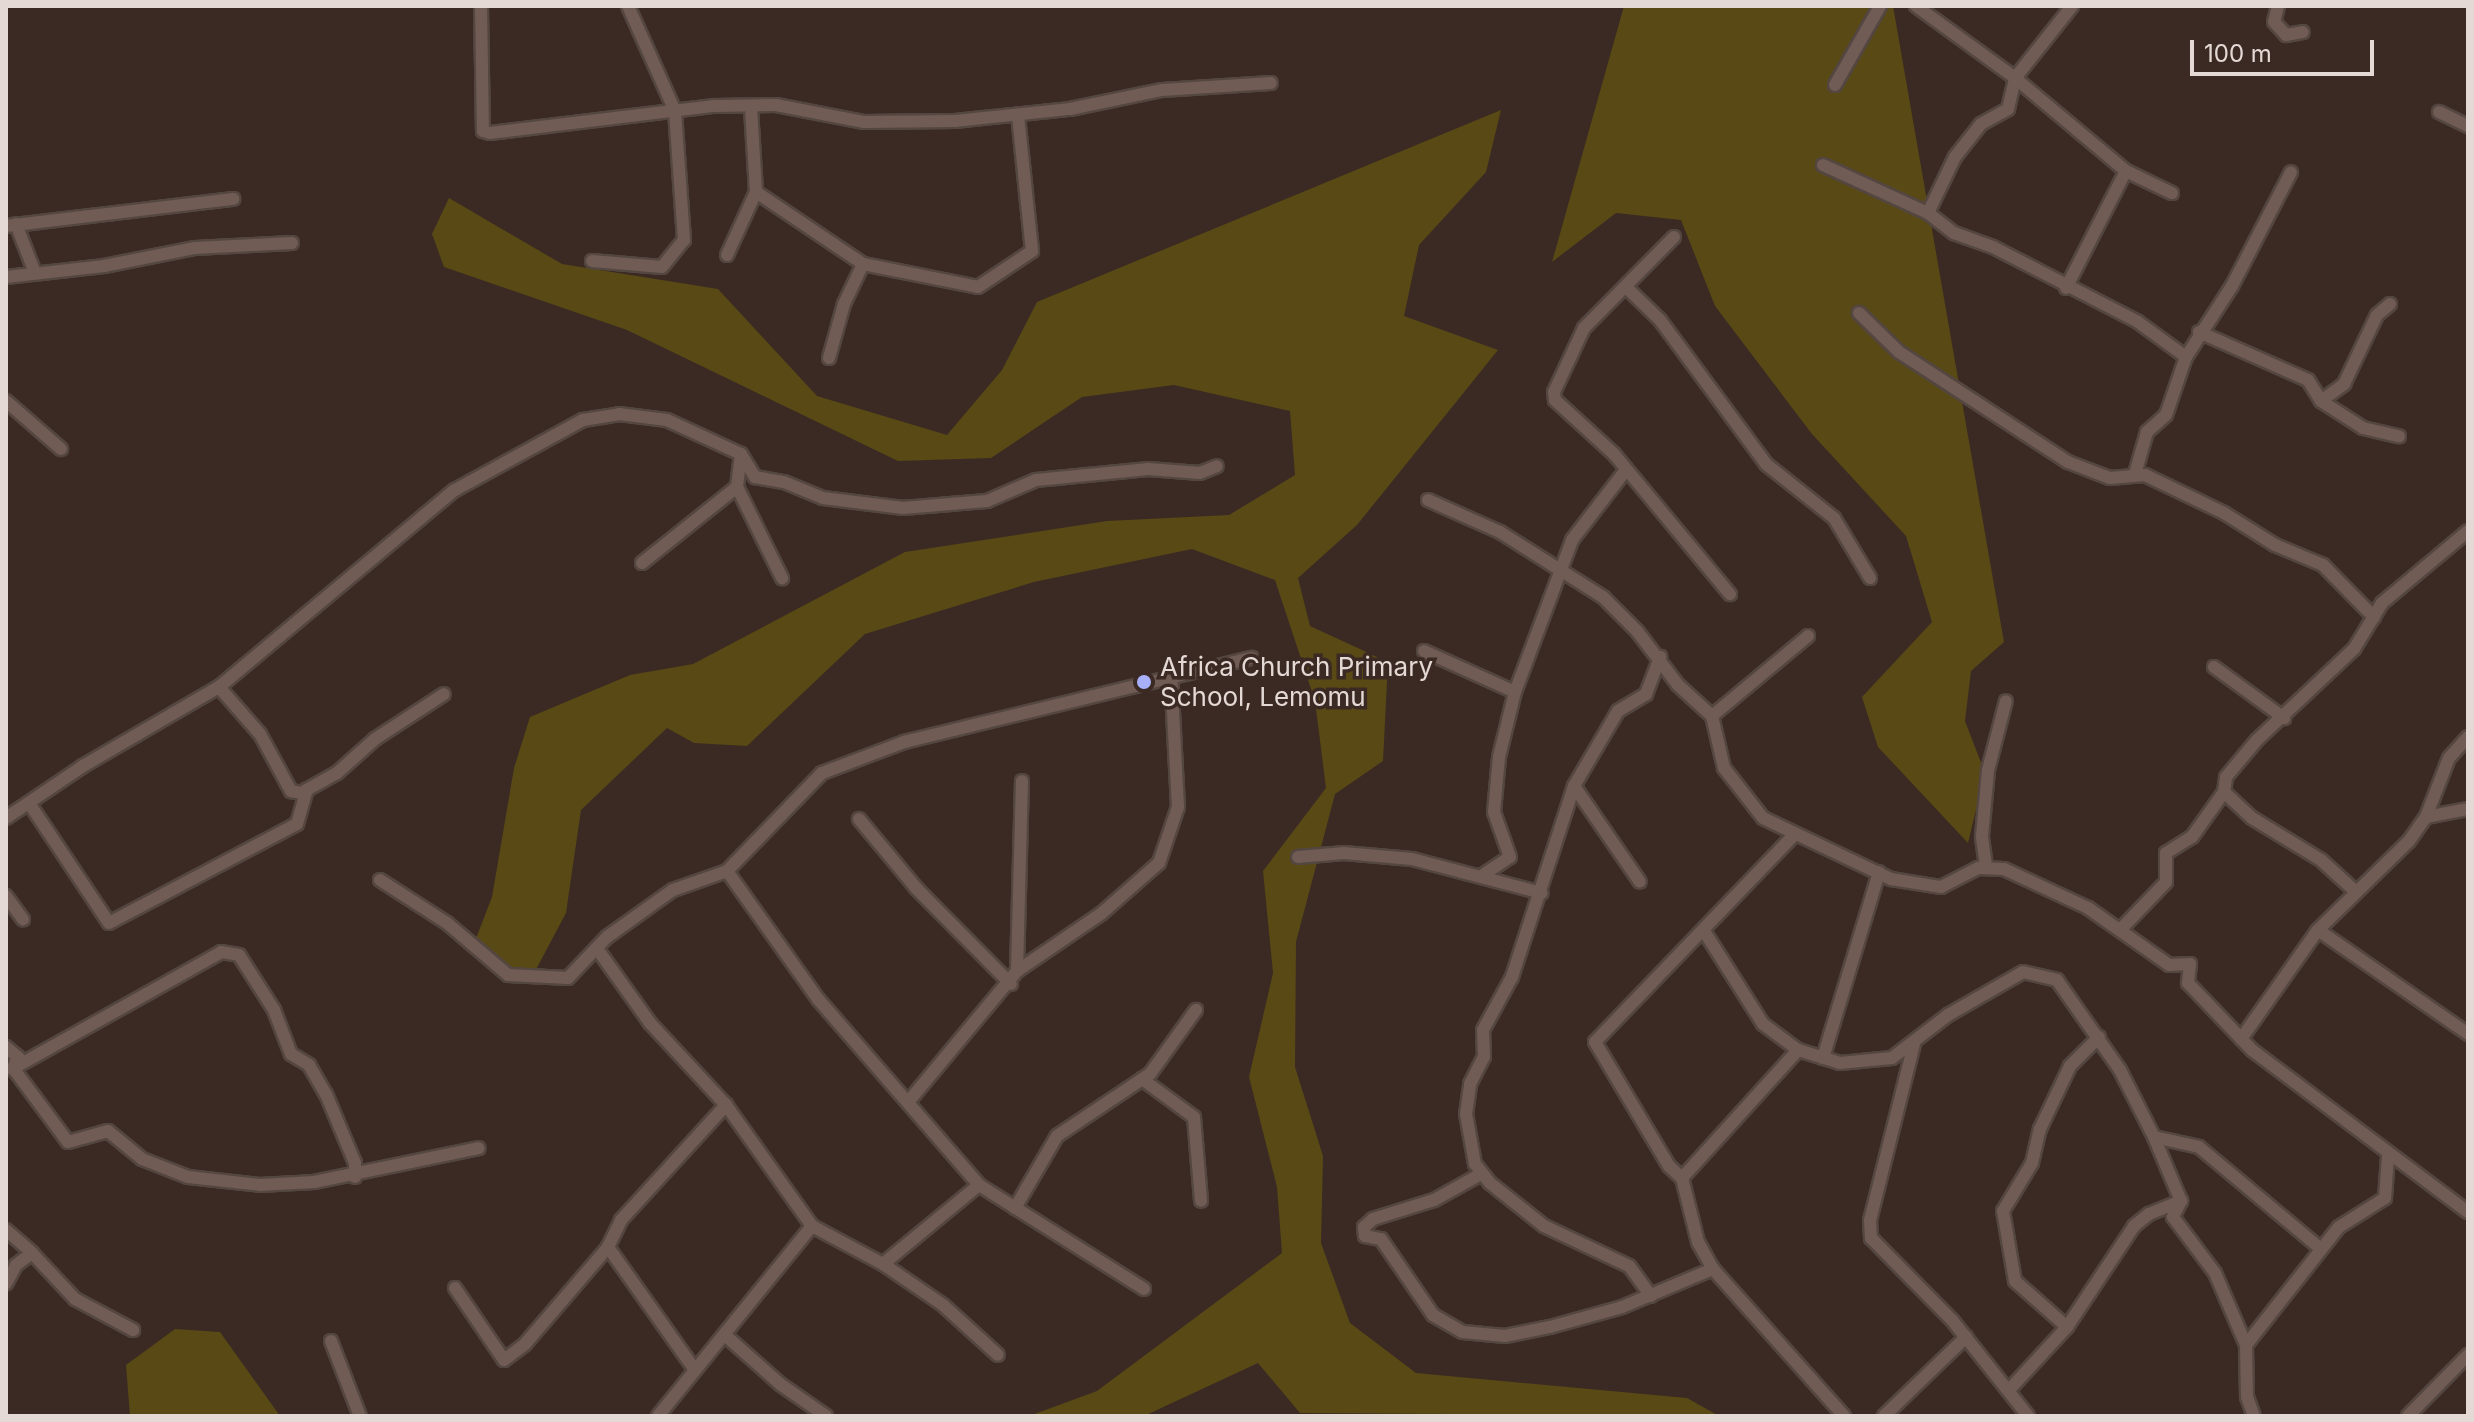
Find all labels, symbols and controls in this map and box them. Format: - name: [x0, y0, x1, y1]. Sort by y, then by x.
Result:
- scale bar: [2194, 24, 2378, 74]
- text: 100 m: [2204, 39, 2272, 68]
- place label: Africa Church Primary School, Lemomu: [1160, 651, 1433, 712]
- marker: Africa Church Primary School, Lemomu: [1135, 673, 1153, 691]

